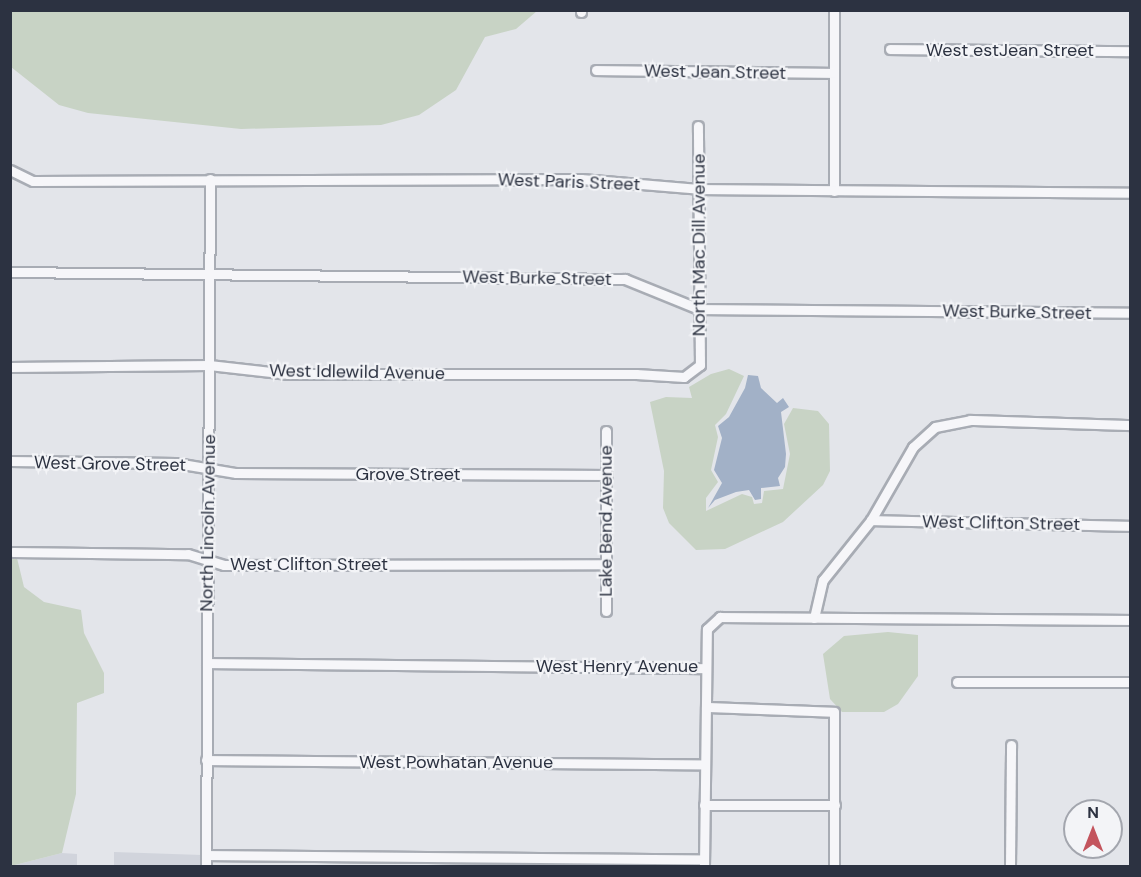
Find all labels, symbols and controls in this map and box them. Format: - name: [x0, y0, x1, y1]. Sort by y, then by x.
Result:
- street label: West estJean Street: [926, 39, 1094, 61]
- street label: West Jean Street: [644, 60, 786, 84]
- street label: North Mac Dill Avenue: [688, 154, 710, 336]
- street label: West Paris Street: [497, 169, 641, 195]
- street label: West Burke Street: [462, 266, 612, 290]
- street label: West Burke Street: [942, 300, 1092, 324]
- street label: West Idlewild Avenue: [269, 360, 445, 384]
- street label: North Lincoln Avenue: [196, 434, 220, 612]
- street label: Lake Bend Avenue: [595, 445, 617, 597]
- street label: West Grove Street: [34, 452, 186, 476]
- street label: Grove Street: [355, 463, 461, 485]
- street label: West Clifton Street: [922, 511, 1080, 535]
- street label: West Clifton Street: [230, 553, 388, 575]
- street label: West Henry Avenue: [536, 655, 698, 677]
- street label: West Powhatan Avenue: [359, 751, 553, 773]
- north arrow: [1063, 799, 1123, 859]
- text: N: [1087, 802, 1099, 823]

